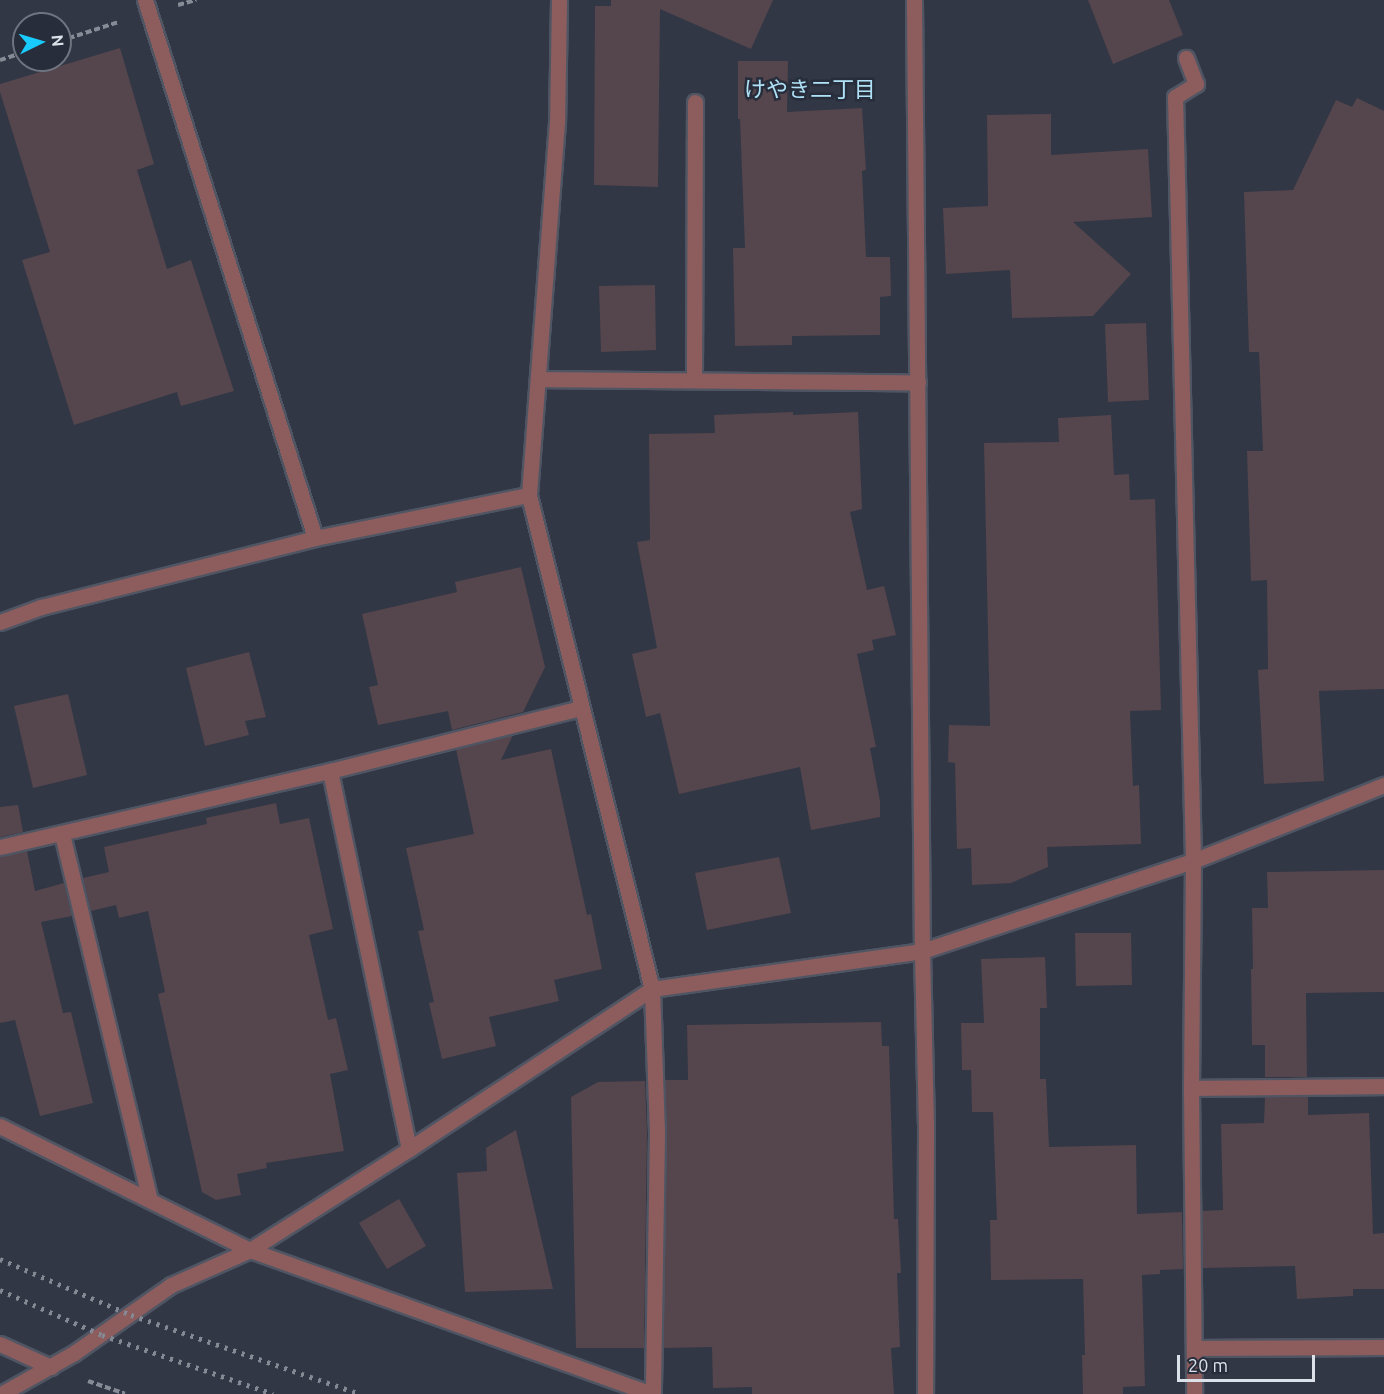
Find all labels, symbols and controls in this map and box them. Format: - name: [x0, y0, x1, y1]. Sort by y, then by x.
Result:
- north arrow: [12, 12, 72, 72]
- text: N: [48, 34, 67, 47]
- district label: けやき二丁目: [744, 76, 876, 102]
- scale bar: [1180, 1343, 1318, 1381]
- text: 20 m: [1188, 1355, 1228, 1375]

